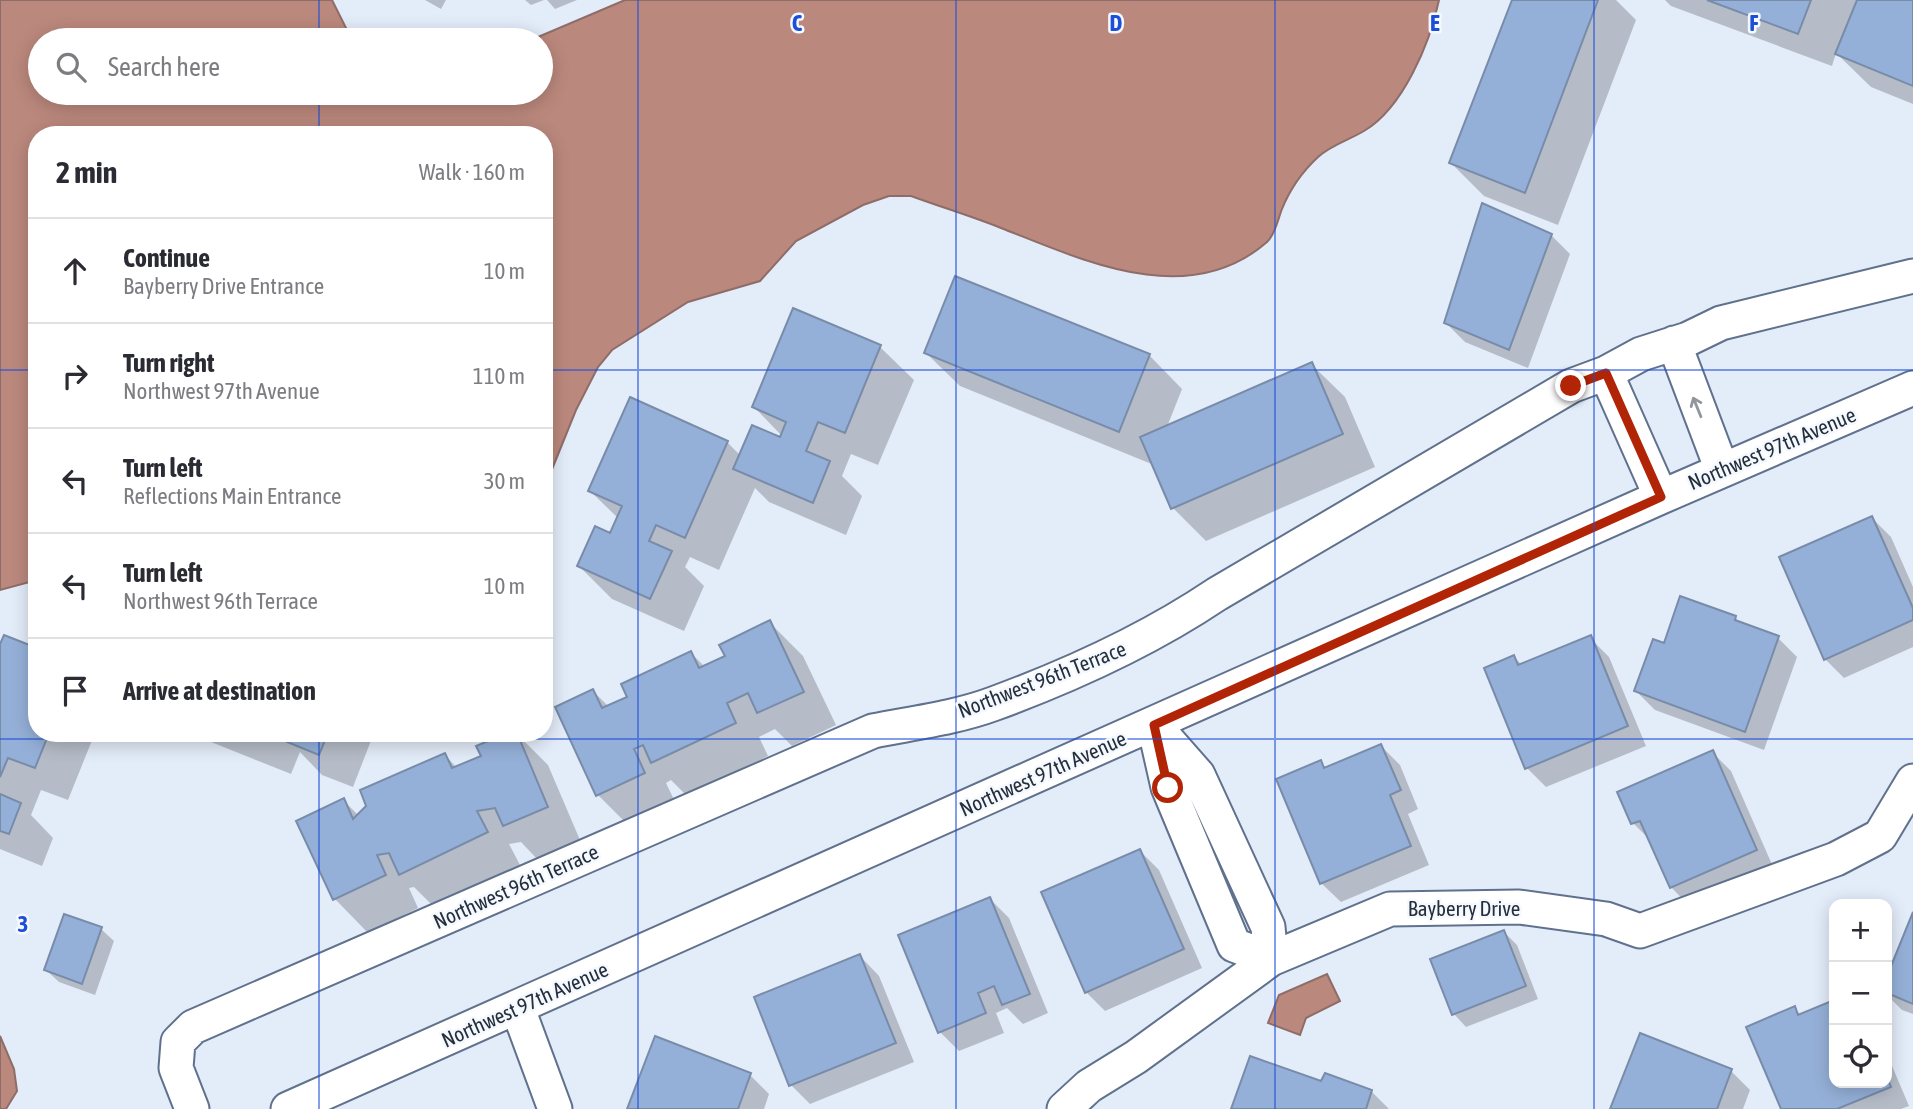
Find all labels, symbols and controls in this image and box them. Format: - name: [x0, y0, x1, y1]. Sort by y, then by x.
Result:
- text: C: [792, 10, 803, 36]
- text: D: [1110, 10, 1123, 36]
- text: E: [1430, 10, 1440, 36]
- text: F: [1749, 10, 1759, 36]
- search box: [28, 28, 553, 105]
- icon: search: [52, 48, 90, 86]
- text: Search here: [108, 52, 220, 82]
- text: 2 min: [56, 155, 117, 189]
- text: Walk · 160 m: [419, 159, 525, 185]
- text: Continue: [123, 243, 210, 273]
- icon: ahead: [56, 252, 94, 290]
- text: 10 m: [484, 258, 525, 284]
- text: Bayberry Drive Entrance: [123, 273, 324, 299]
- text: Turn right: [123, 348, 214, 378]
- icon: right: [56, 357, 94, 395]
- text: 110 m: [473, 363, 525, 389]
- route end: [1555, 370, 1586, 401]
- text: Northwest 97th Avenue: [123, 378, 320, 404]
- one-way arrow: [1690, 397, 1703, 418]
- street label: Northwest 97th Avenue: [1684, 402, 1859, 494]
- text: Turn left: [123, 453, 203, 483]
- icon: left: [56, 462, 94, 500]
- text: 30 m: [484, 468, 525, 494]
- text: Reflections Main Entrance: [123, 483, 342, 509]
- text: Turn left: [123, 558, 203, 588]
- icon: left: [56, 567, 94, 605]
- text: 10 m: [484, 573, 525, 599]
- text: Northwest 96th Terrace: [123, 588, 318, 614]
- street label: Northwest 96th Terrace: [954, 636, 1129, 722]
- icon: arrive: [56, 672, 94, 710]
- text: Arrive at destination: [123, 676, 316, 706]
- street label: Northwest 97th Avenue: [956, 726, 1130, 821]
- route start: [1152, 772, 1183, 803]
- street label: Northwest 96th Terrace: [429, 839, 602, 933]
- street label: Bayberry Drive: [1408, 896, 1520, 920]
- map controls: [1829, 899, 1892, 1088]
- button: +: [1829, 899, 1892, 962]
- text: 3: [18, 911, 28, 937]
- street label: Northwest 97th Avenue: [438, 957, 612, 1052]
- button: −: [1829, 962, 1892, 1025]
- button: locate: [1829, 1025, 1892, 1088]

